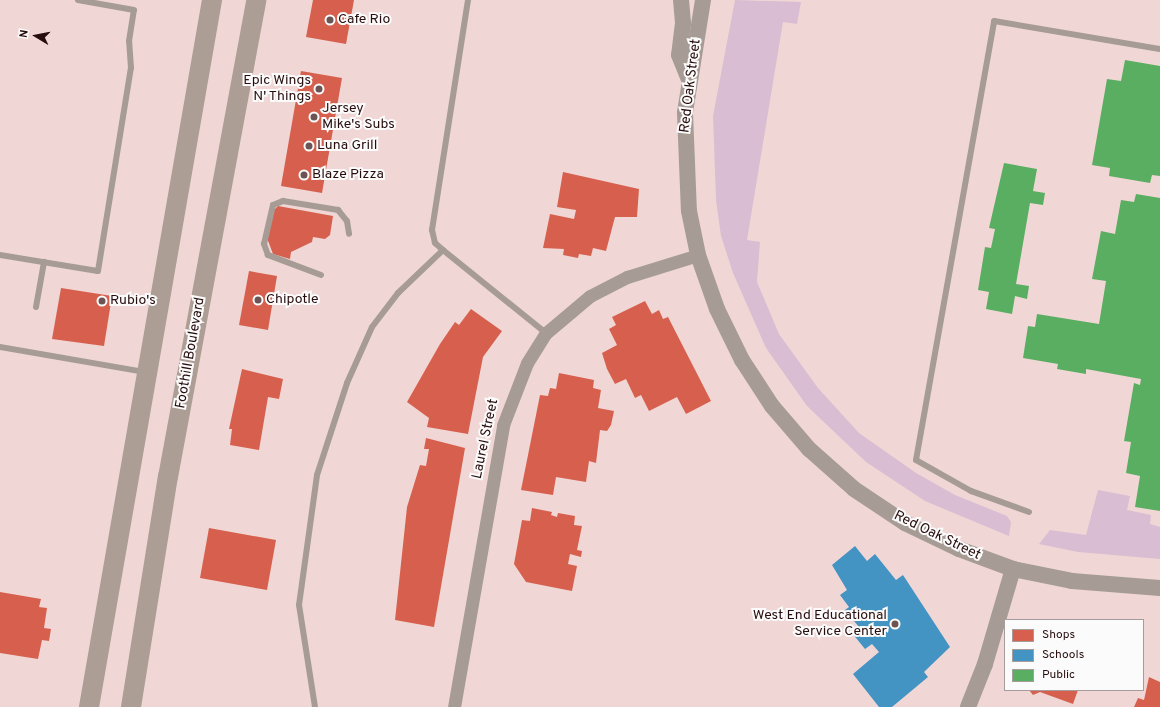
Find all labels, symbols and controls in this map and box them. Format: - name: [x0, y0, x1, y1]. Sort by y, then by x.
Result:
- place label: Cafe Rio: [338, 12, 390, 28]
- marker: Cafe Rio: [325, 15, 335, 25]
- north arrow: [16, 16, 56, 56]
- text: N: [17, 29, 32, 39]
- street label: Red Oak Street: [677, 38, 705, 134]
- place label: Epic Wings N' Things: [243, 73, 311, 106]
- marker: Epic Wings N' Things: [314, 84, 324, 94]
- place label: Jersey Mike's Subs: [322, 101, 395, 134]
- marker: Jersey Mike's Subs: [309, 112, 319, 122]
- place label: Luna Grill: [317, 138, 377, 154]
- marker: Luna Grill: [304, 141, 314, 151]
- place label: Blaze Pizza: [312, 167, 384, 183]
- marker: Blaze Pizza: [299, 170, 309, 180]
- place label: Chipotle: [266, 292, 319, 308]
- place label: Rubio's: [110, 293, 156, 309]
- marker: Chipotle: [253, 295, 263, 305]
- marker: Rubio's: [97, 296, 107, 306]
- street label: Foothill Boulevard: [173, 296, 209, 410]
- street label: Laurel Street: [469, 397, 503, 481]
- street label: Red Oak Street: [891, 508, 983, 564]
- place label: West End Educational Service Center: [753, 608, 887, 640]
- marker: West End Educational Service Center: [890, 619, 900, 629]
- legend: [1004, 619, 1144, 691]
- text: Shops: [1042, 627, 1075, 643]
- text: Schools: [1042, 647, 1084, 663]
- text: Public: [1042, 667, 1075, 683]

